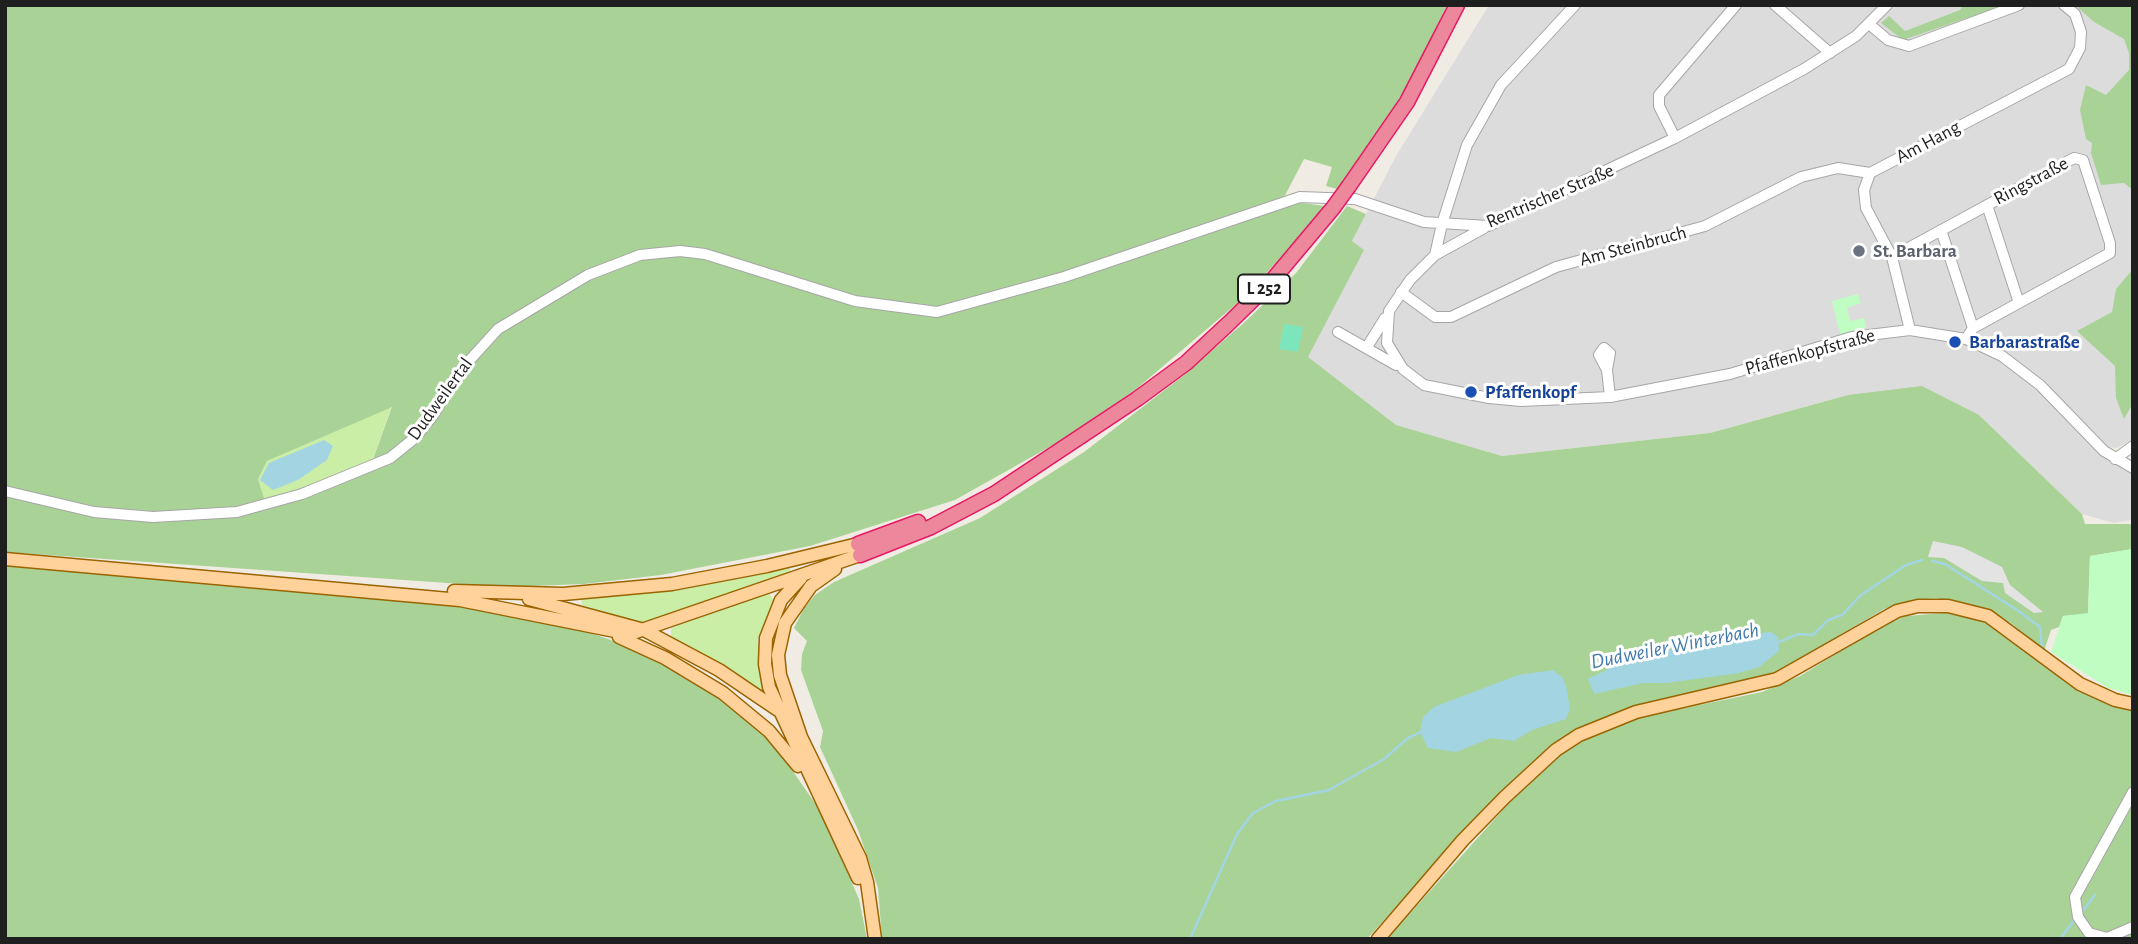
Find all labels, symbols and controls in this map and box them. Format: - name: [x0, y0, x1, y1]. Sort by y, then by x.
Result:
- street label: Am Hang: [1892, 116, 1964, 168]
- street label: Ringstraße: [1990, 152, 2072, 210]
- street label: Rentrischer Straße: [1483, 159, 1617, 233]
- street label: Am Steinbruch: [1577, 221, 1689, 271]
- place label: St. Barbara: [1873, 240, 1957, 262]
- marker: St. Barbara: [1851, 243, 1867, 259]
- road number: L 252: [1238, 274, 1290, 304]
- street label: Pfaffenkopfstraße: [1743, 324, 1877, 380]
- place label: Barbarastraße: [1969, 331, 2080, 353]
- marker: Barbarastraße: [1947, 334, 1963, 350]
- street label: Dudweilertal: [402, 353, 478, 445]
- place label: Pfaffenkopf: [1485, 381, 1576, 403]
- marker: Pfaffenkopf: [1463, 384, 1479, 400]
- water label: Dudweiler Winterbach: [1589, 617, 1761, 675]

